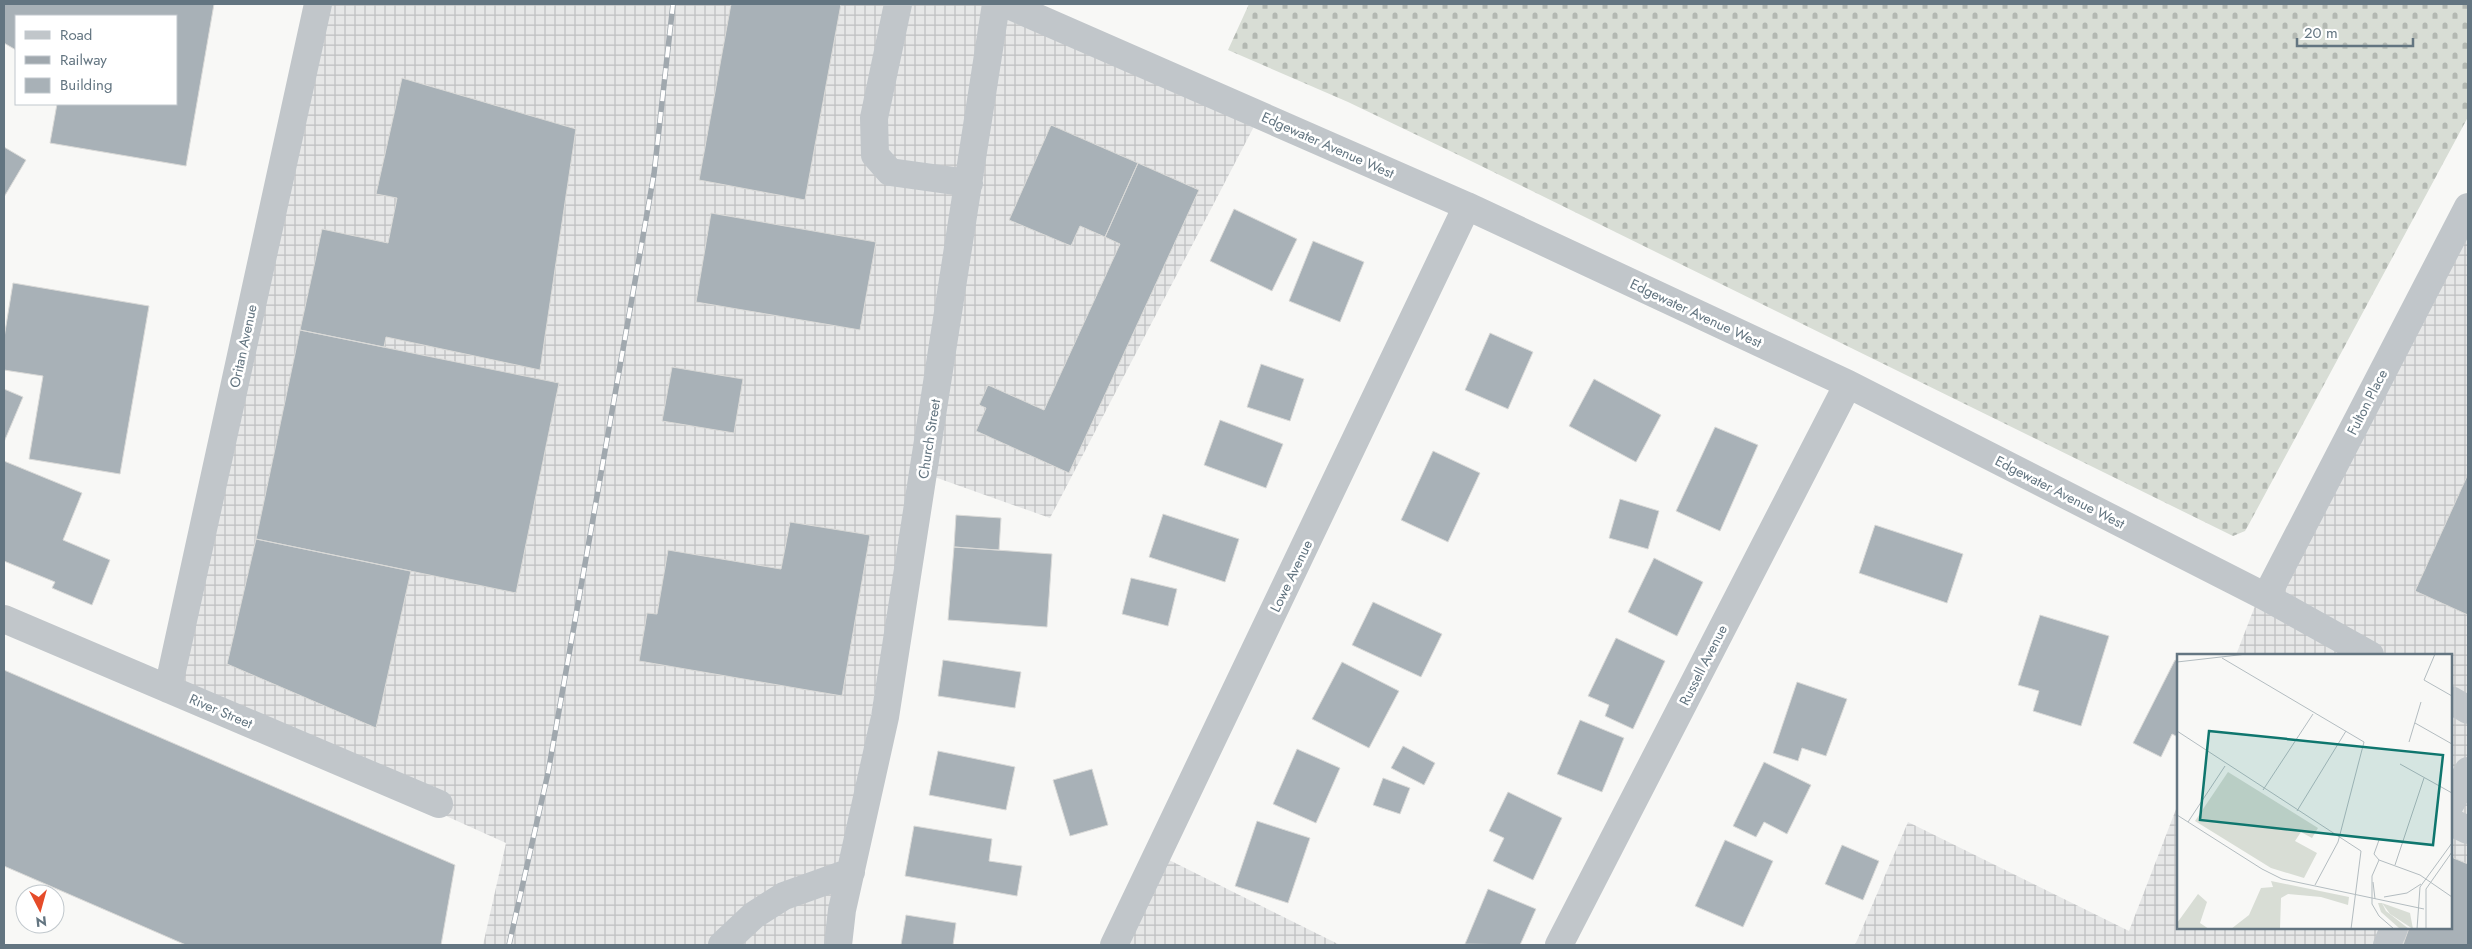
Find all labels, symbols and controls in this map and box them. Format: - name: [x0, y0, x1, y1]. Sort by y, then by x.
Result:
- legend: [15, 15, 178, 105]
- scale bar: [2297, 15, 2413, 47]
- text: 20 m: [2304, 22, 2338, 44]
- text: Road: [60, 24, 92, 46]
- text: Railway: [60, 49, 107, 71]
- text: Building: [60, 74, 112, 96]
- street label: Edgewater Avenue West: [1258, 107, 1398, 184]
- street label: Edgewater Avenue West: [1627, 274, 1766, 353]
- street label: Oritan Avenue: [224, 302, 262, 390]
- street label: Fulton Place: [2342, 366, 2392, 438]
- street label: Church Street: [913, 397, 945, 480]
- street label: Edgewater Avenue West: [1992, 451, 2129, 534]
- street label: Lowe Avenue: [1265, 537, 1317, 615]
- street label: Russell Avenue: [1674, 621, 1732, 709]
- inset map: [2177, 654, 2452, 929]
- street label: River Street: [186, 689, 256, 734]
- north arrow: [15, 884, 65, 934]
- text: N: [35, 911, 48, 932]

